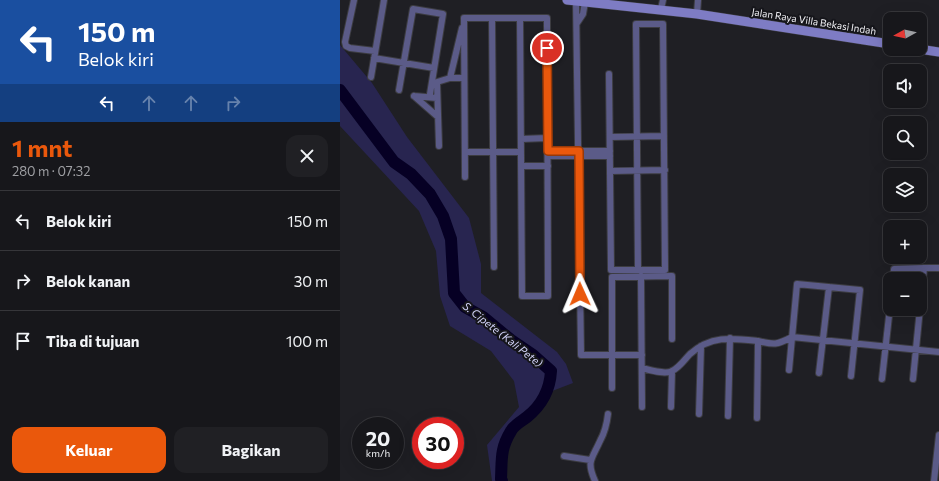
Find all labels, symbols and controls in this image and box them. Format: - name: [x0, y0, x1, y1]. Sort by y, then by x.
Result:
- street label: Jalan Raya Villa Bekasi Indah: [751, 5, 877, 37]
- north arrow: [883, 12, 927, 56]
- map controls: [883, 12, 927, 316]
- text: 150 m: [78, 14, 155, 48]
- icon: left: [12, 16, 64, 68]
- pin: [530, 31, 564, 65]
- icon: arrive: [536, 37, 558, 59]
- text: Belok kiri: [78, 48, 154, 70]
- button: sound: [883, 64, 927, 108]
- icon: left: [96, 92, 118, 114]
- icon: ahead: [138, 92, 160, 114]
- icon: ahead: [180, 92, 202, 114]
- icon: right: [222, 92, 244, 114]
- button: search: [883, 116, 927, 160]
- text: 1 mnt: [12, 133, 72, 162]
- button: close: [286, 135, 328, 177]
- text: 280 m · 07:32: [12, 163, 90, 179]
- button: layers: [883, 168, 927, 212]
- icon: left: [12, 210, 34, 232]
- text: Belok kiri: [46, 212, 112, 230]
- text: 150 m: [287, 212, 328, 230]
- button: +: [883, 220, 927, 264]
- icon: right: [12, 270, 34, 292]
- text: Belok kanan: [46, 272, 130, 290]
- text: 30 m: [294, 272, 328, 290]
- button: −: [883, 272, 927, 316]
- position arrow: [559, 273, 601, 315]
- water label: S. Cipete (Kali Pete): [460, 299, 546, 369]
- icon: arrive: [12, 330, 34, 352]
- text: Tiba di tujuan: [46, 332, 140, 350]
- text: 100 m: [286, 332, 328, 350]
- speed limit sign: 30: [412, 417, 464, 469]
- text: 20: [366, 426, 390, 450]
- button: Keluar: [12, 427, 166, 473]
- button: Bagikan: [174, 427, 328, 473]
- text: km/h: [366, 447, 390, 459]

